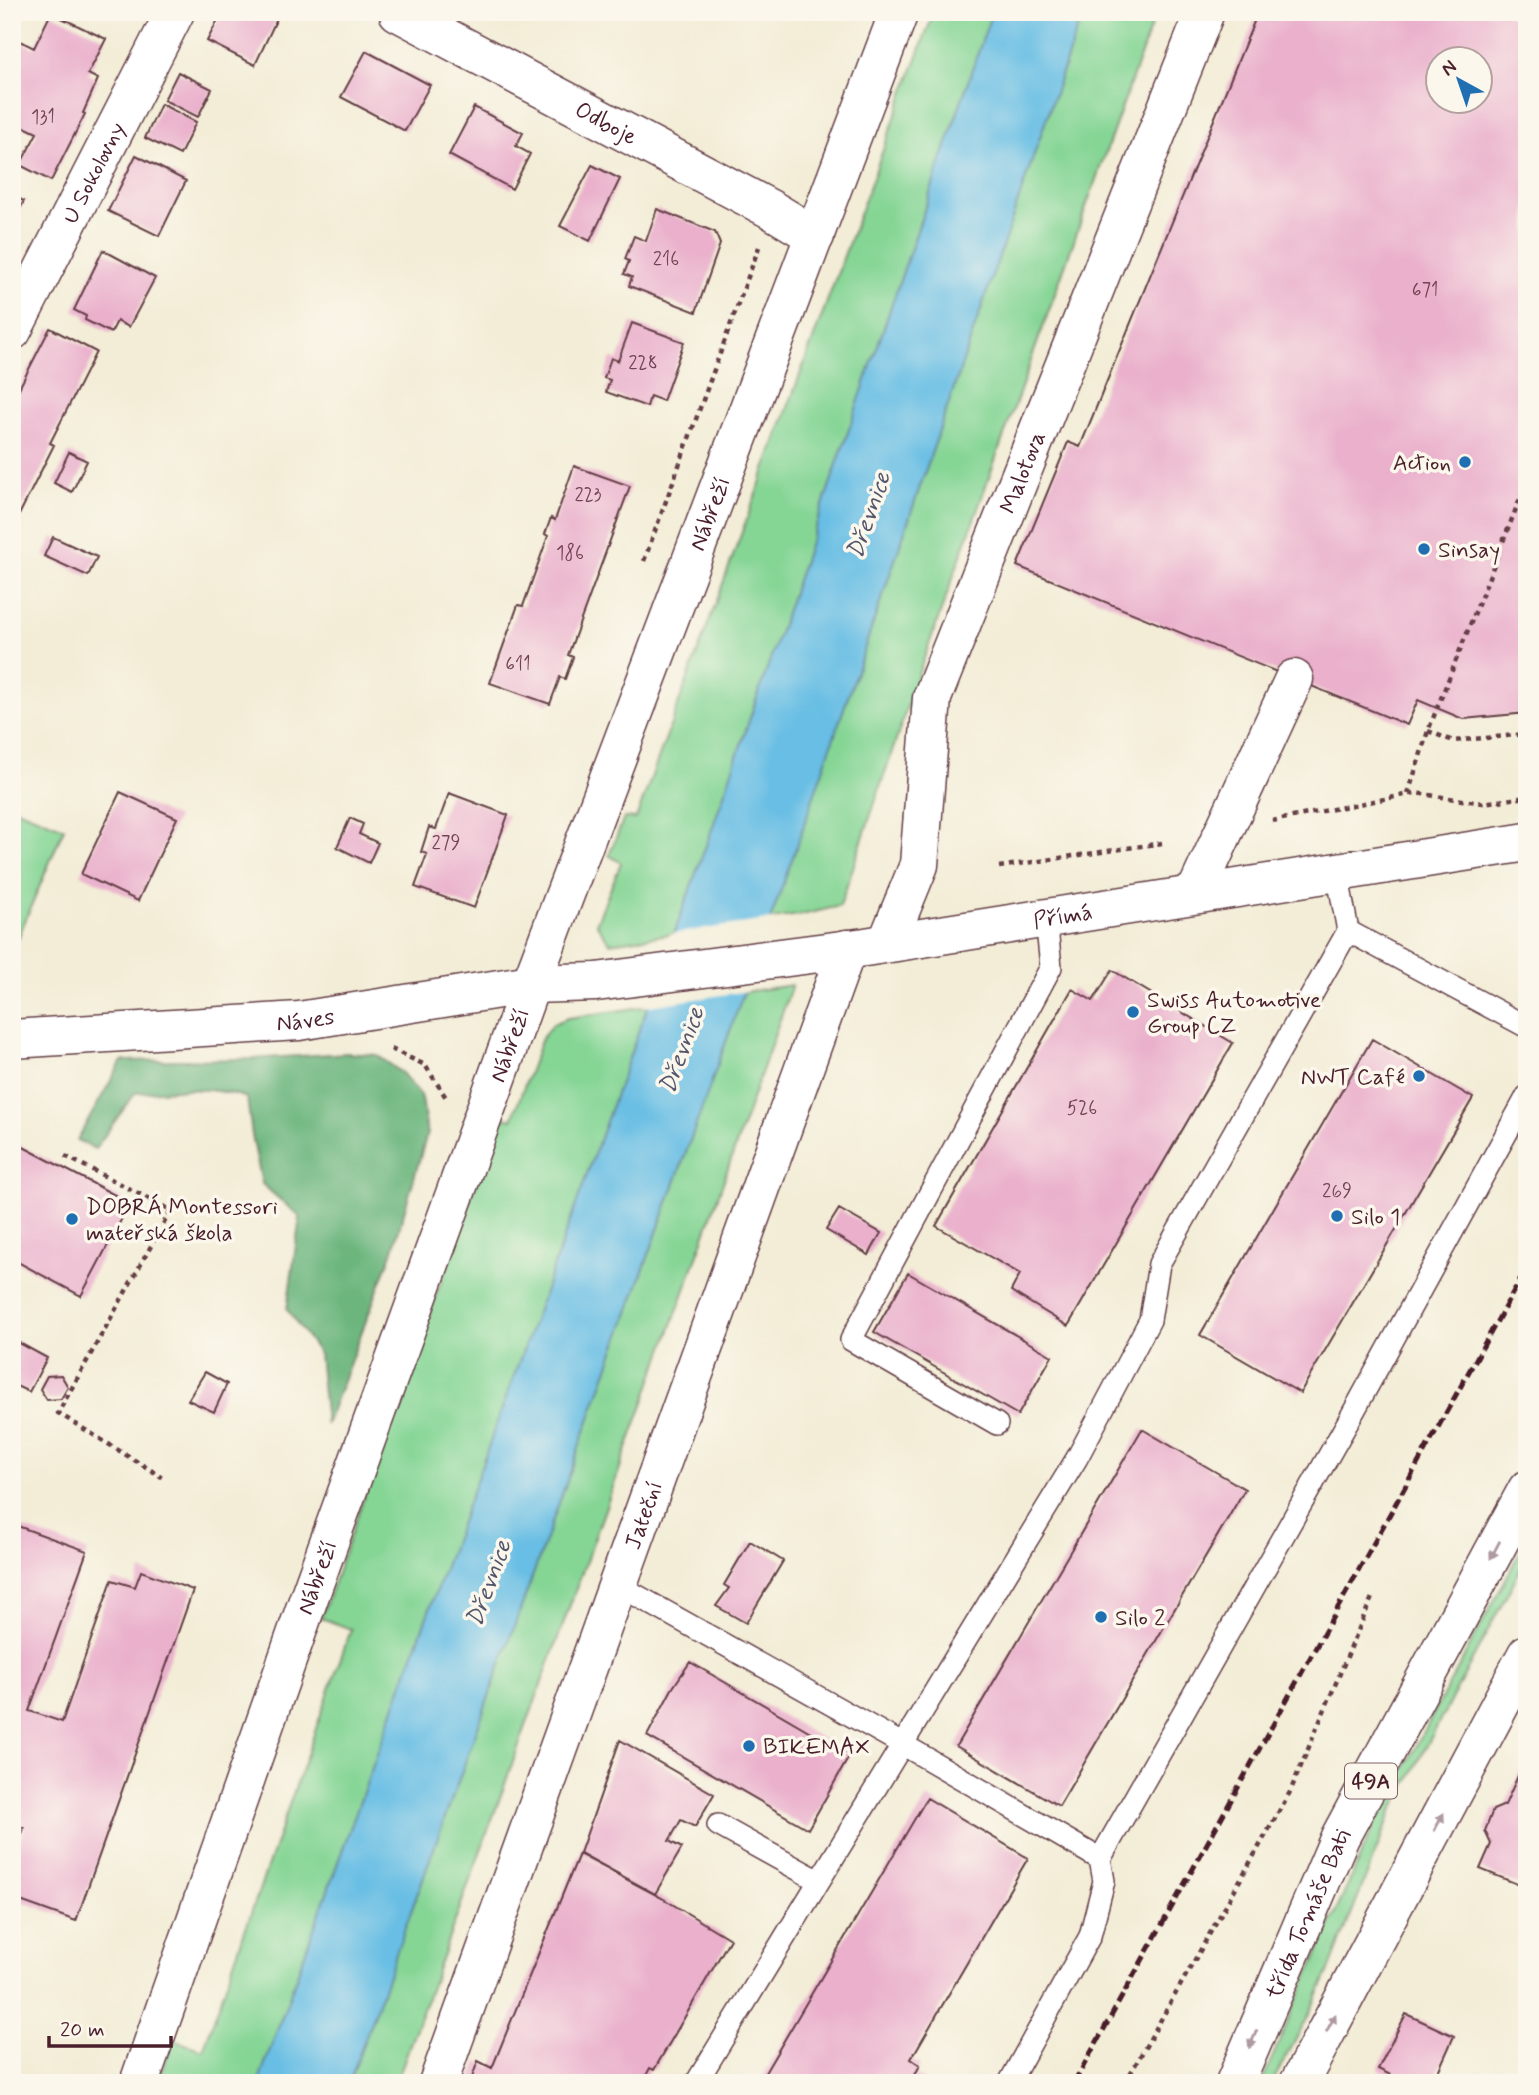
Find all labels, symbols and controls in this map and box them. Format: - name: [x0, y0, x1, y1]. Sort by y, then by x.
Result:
- north arrow: [1424, 46, 1494, 116]
- text: N: [1436, 54, 1462, 82]
- street label: Odboje: [569, 95, 642, 153]
- house number: 131: [31, 105, 55, 130]
- street label: U Sokolovny: [56, 117, 133, 229]
- house number: 216: [653, 247, 679, 272]
- house number: 671: [1412, 278, 1438, 303]
- house number: 228: [628, 351, 658, 376]
- street label: Malotova: [994, 427, 1054, 518]
- place label: Action: [1393, 449, 1451, 479]
- marker: Action: [1457, 454, 1473, 470]
- water label: Dřevnice: [840, 467, 899, 563]
- street label: Nábřeží: [683, 473, 739, 555]
- house number: 223: [574, 483, 602, 508]
- place label: Sinsay: [1438, 536, 1500, 566]
- house number: 186: [556, 541, 584, 566]
- marker: Sinsay: [1416, 541, 1432, 557]
- house number: 611: [505, 652, 531, 677]
- house number: 279: [432, 831, 460, 856]
- street label: Přímá: [1031, 898, 1095, 937]
- place label: Swiss Automotive Group CZ: [1147, 986, 1321, 1042]
- water label: Dřevnice: [652, 1002, 713, 1098]
- street label: Náves: [276, 1003, 337, 1039]
- street label: Nábřeží: [484, 1004, 538, 1087]
- marker: Swiss Automotive Group CZ: [1125, 1004, 1141, 1020]
- place label: NWT Café: [1301, 1063, 1405, 1093]
- marker: NWT Café: [1411, 1068, 1427, 1084]
- house number: 526: [1067, 1096, 1097, 1121]
- house number: 269: [1322, 1179, 1352, 1204]
- place label: DOBRÁ Montessori mateřská škola: [86, 1193, 278, 1249]
- place label: Silo 1: [1351, 1203, 1400, 1233]
- marker: Silo 1: [1329, 1208, 1345, 1224]
- marker: DOBRÁ Montessori mateřská škola: [64, 1211, 80, 1227]
- street label: Jateční: [619, 1477, 671, 1554]
- water label: Dřevnice: [459, 1535, 520, 1631]
- street label: Nábřeží: [291, 1537, 345, 1619]
- one-way arrow: [1489, 1540, 1500, 1560]
- place label: Silo 2: [1115, 1604, 1165, 1634]
- marker: Silo 2: [1093, 1609, 1109, 1625]
- place label: BIKEMAX: [763, 1733, 870, 1763]
- marker: BIKEMAX: [741, 1738, 757, 1754]
- road number: 49A: [1345, 1764, 1397, 1798]
- one-way arrow: [1433, 1812, 1444, 1832]
- street label: třída Tomáše Bati: [1259, 1825, 1359, 2005]
- scale bar: [49, 2004, 172, 2048]
- one-way arrow: [1325, 2012, 1337, 2032]
- text: 20 m: [60, 2016, 105, 2044]
- one-way arrow: [1247, 2029, 1259, 2049]

